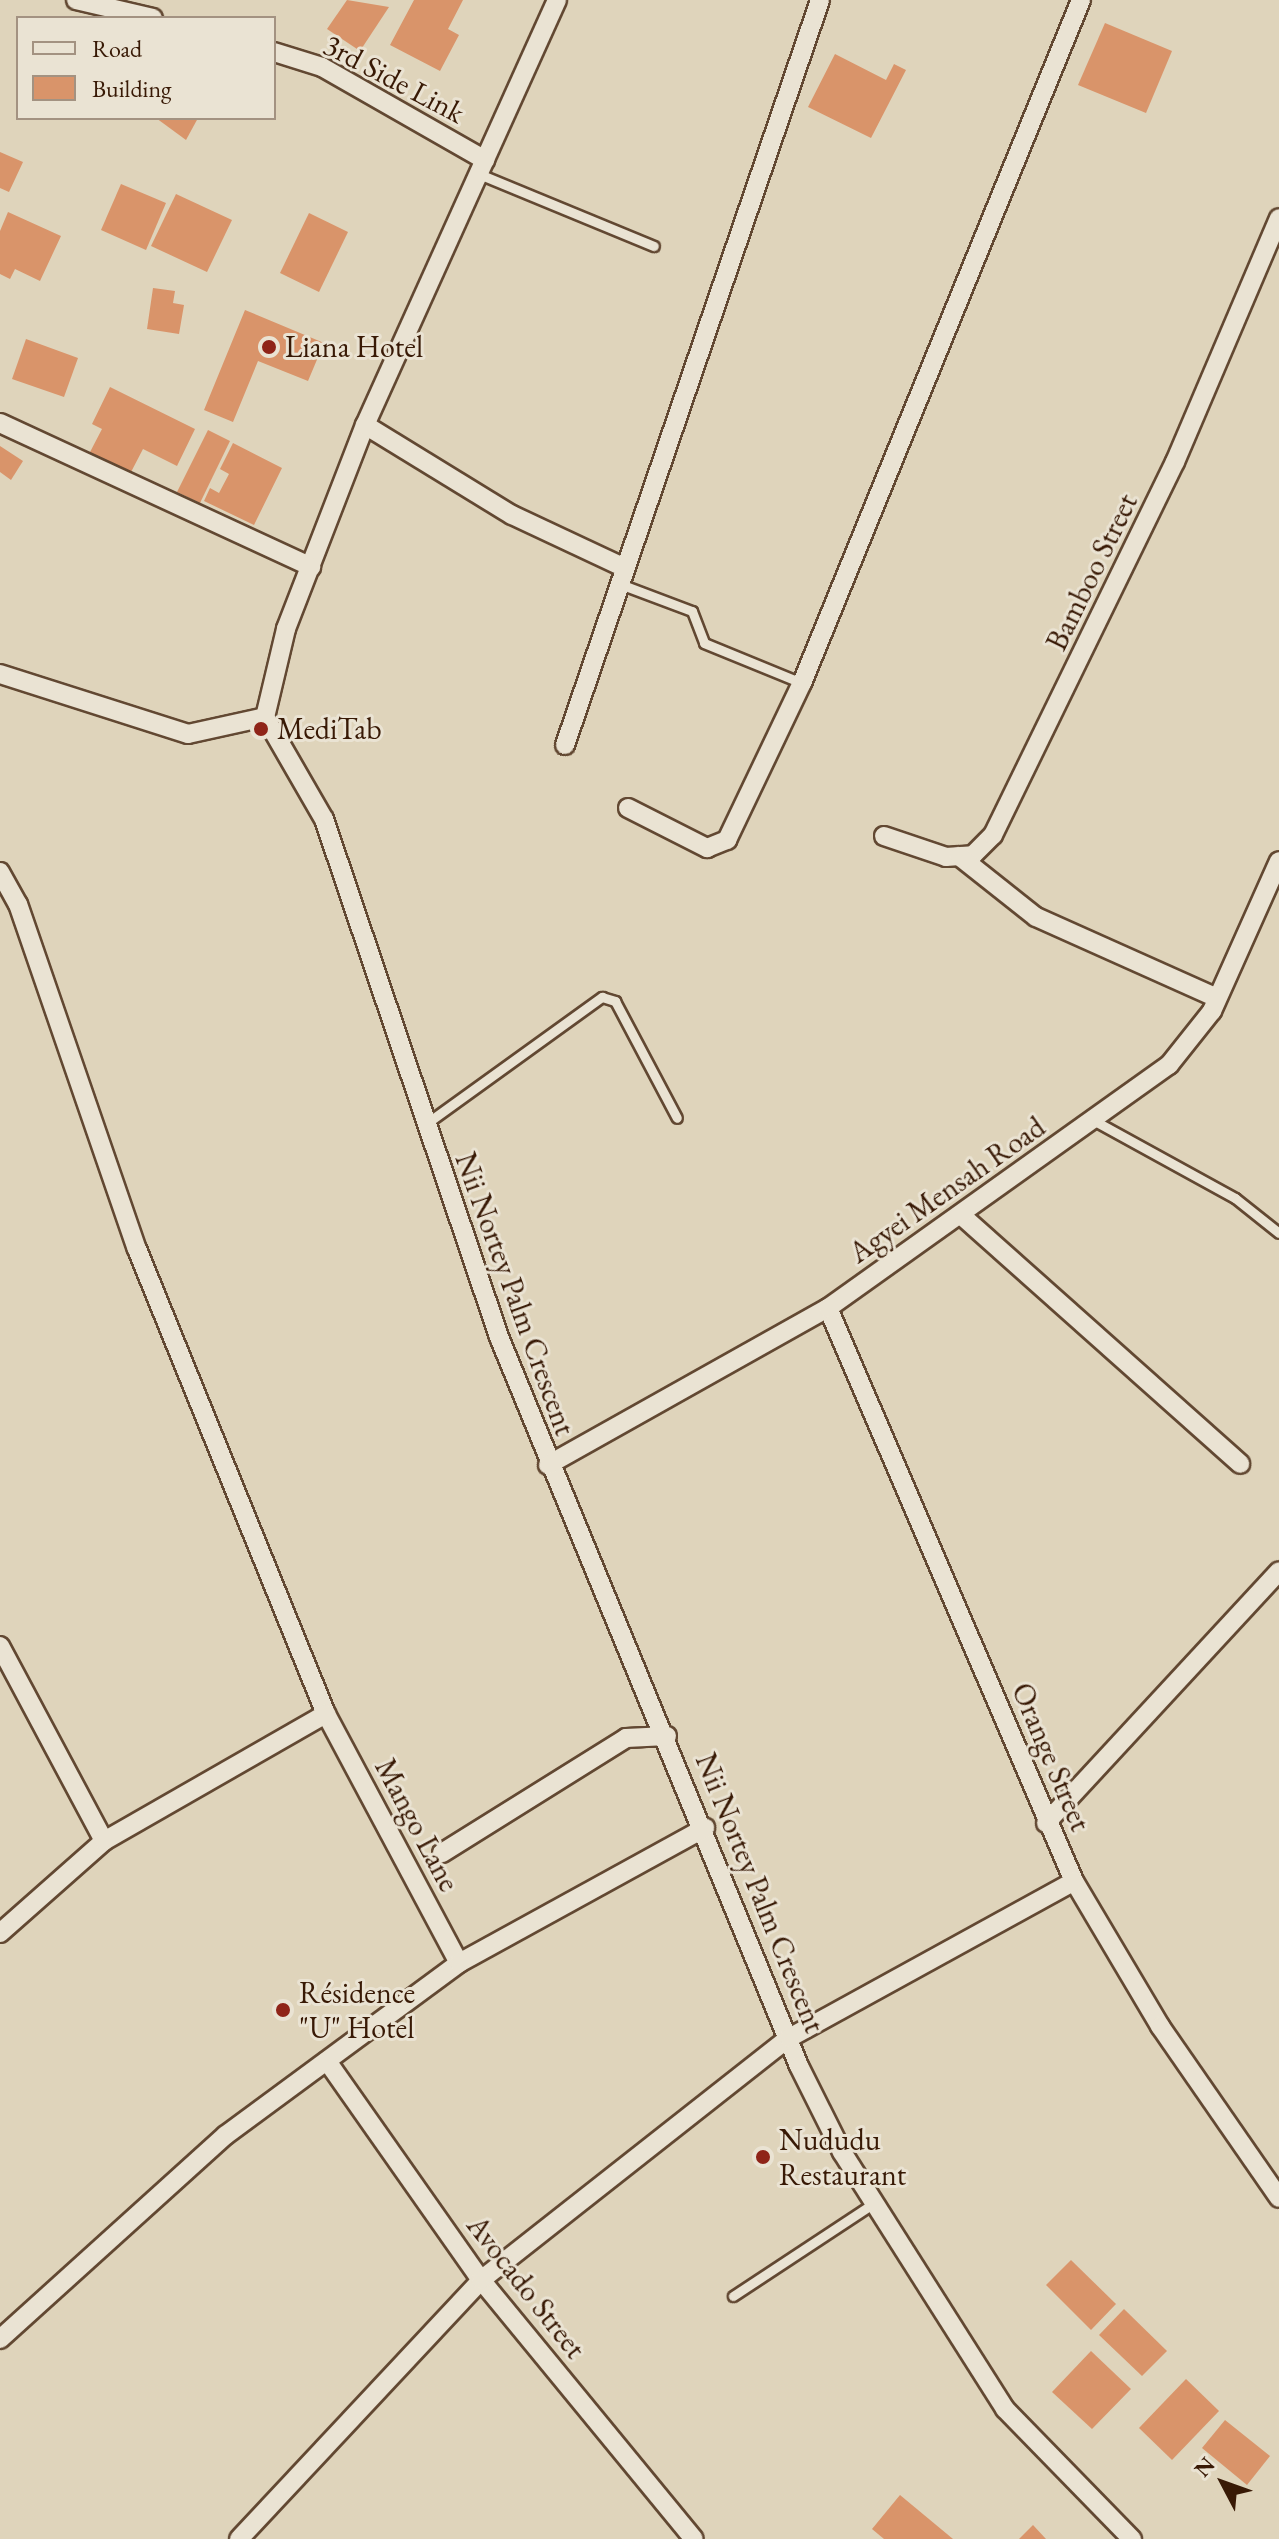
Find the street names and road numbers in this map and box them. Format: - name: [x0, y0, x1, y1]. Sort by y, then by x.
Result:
- street label: 3rd Side Link: [317, 27, 471, 131]
- street label: Bamboo Street: [1039, 488, 1145, 656]
- street label: Agyei Mensah Road: [842, 1109, 1052, 1271]
- street label: Nii Nortey Palm Crescent: [447, 1148, 583, 1440]
- street label: Orange Street: [1004, 1678, 1098, 1836]
- street label: Nii Nortey Palm Crescent: [687, 1748, 833, 2038]
- street label: Mango Lane: [367, 1752, 467, 1898]
- street label: Avocado Street: [459, 2208, 593, 2366]

